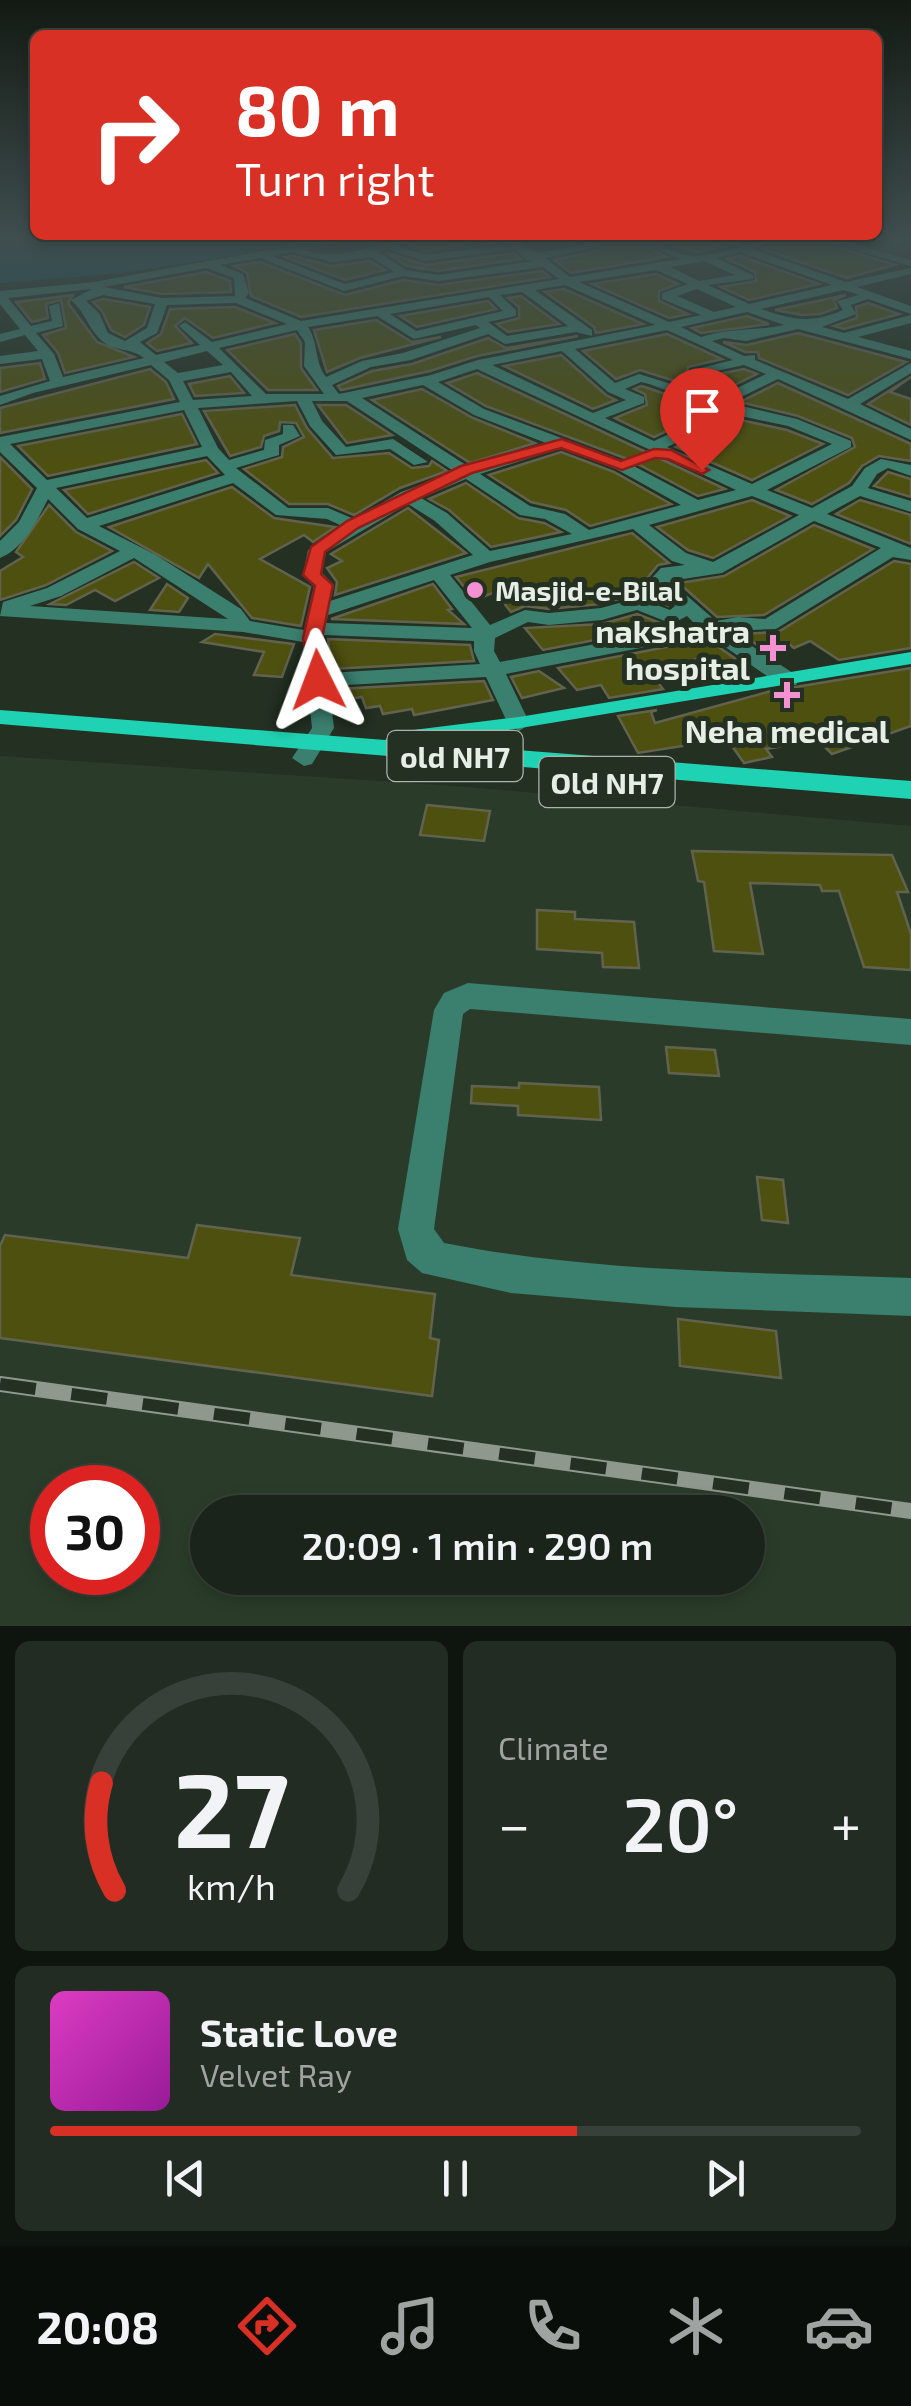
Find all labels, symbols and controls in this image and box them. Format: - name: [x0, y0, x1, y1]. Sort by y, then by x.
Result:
- text: 80 m: [235, 66, 400, 150]
- icon: right: [70, 70, 200, 200]
- text: Turn right: [235, 151, 435, 205]
- pin: [660, 368, 745, 471]
- icon: arrive: [675, 383, 730, 438]
- place label: Masjid-e-Bilal: [495, 573, 683, 607]
- marker: Masjid-e-Bilal: [464, 579, 486, 601]
- place label: nakshatra hospital: [595, 611, 750, 686]
- position arrow: [266, 628, 370, 732]
- marker: nakshatra hospital: [760, 635, 786, 661]
- marker: Neha medical: [776, 684, 798, 706]
- place label: Neha medical: [685, 711, 890, 749]
- road number: old NH7: [388, 731, 522, 781]
- road number: Old NH7: [540, 757, 674, 807]
- speed limit sign: 30: [30, 1465, 160, 1595]
- text: 20:09 · 1 min · 290 m: [302, 1522, 653, 1568]
- text: Climate: [498, 1728, 609, 1766]
- text: 27: [174, 1744, 289, 1869]
- text: 20°: [623, 1777, 738, 1867]
- text: −: [498, 1790, 530, 1856]
- text: +: [831, 1790, 861, 1856]
- text: km/h: [187, 1864, 276, 1907]
- text: Static Love: [200, 2009, 398, 2055]
- text: Velvet Ray: [200, 2055, 352, 2093]
- icon: previous: [158, 2151, 213, 2206]
- icon: pause: [428, 2151, 483, 2206]
- icon: next: [698, 2151, 753, 2206]
- icon: directions: [232, 2291, 302, 2361]
- icon: music: [375, 2291, 445, 2361]
- icon: phone: [518, 2291, 588, 2361]
- icon: climate: [661, 2291, 731, 2361]
- icon: car: [804, 2291, 874, 2361]
- text: 20:08: [37, 2299, 159, 2353]

